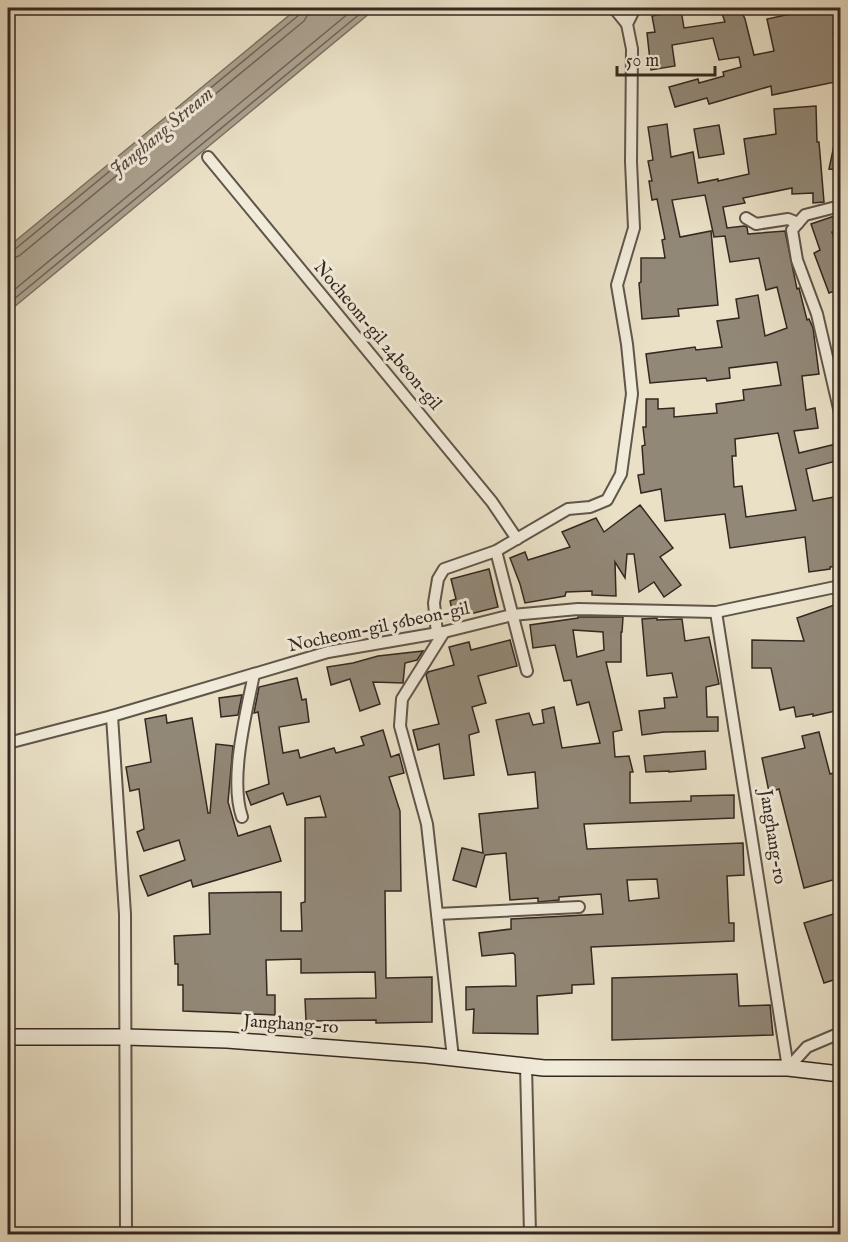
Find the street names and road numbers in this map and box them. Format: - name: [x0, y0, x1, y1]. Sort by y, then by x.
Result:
- street label: Nocheom-gil 24beon-gil: [308, 257, 446, 415]
- street label: Nocheom-gil 56beon-gil: [286, 598, 472, 658]
- street label: Janghang-ro: [753, 786, 791, 886]
- street label: Janghang-ro: [241, 1010, 340, 1040]

